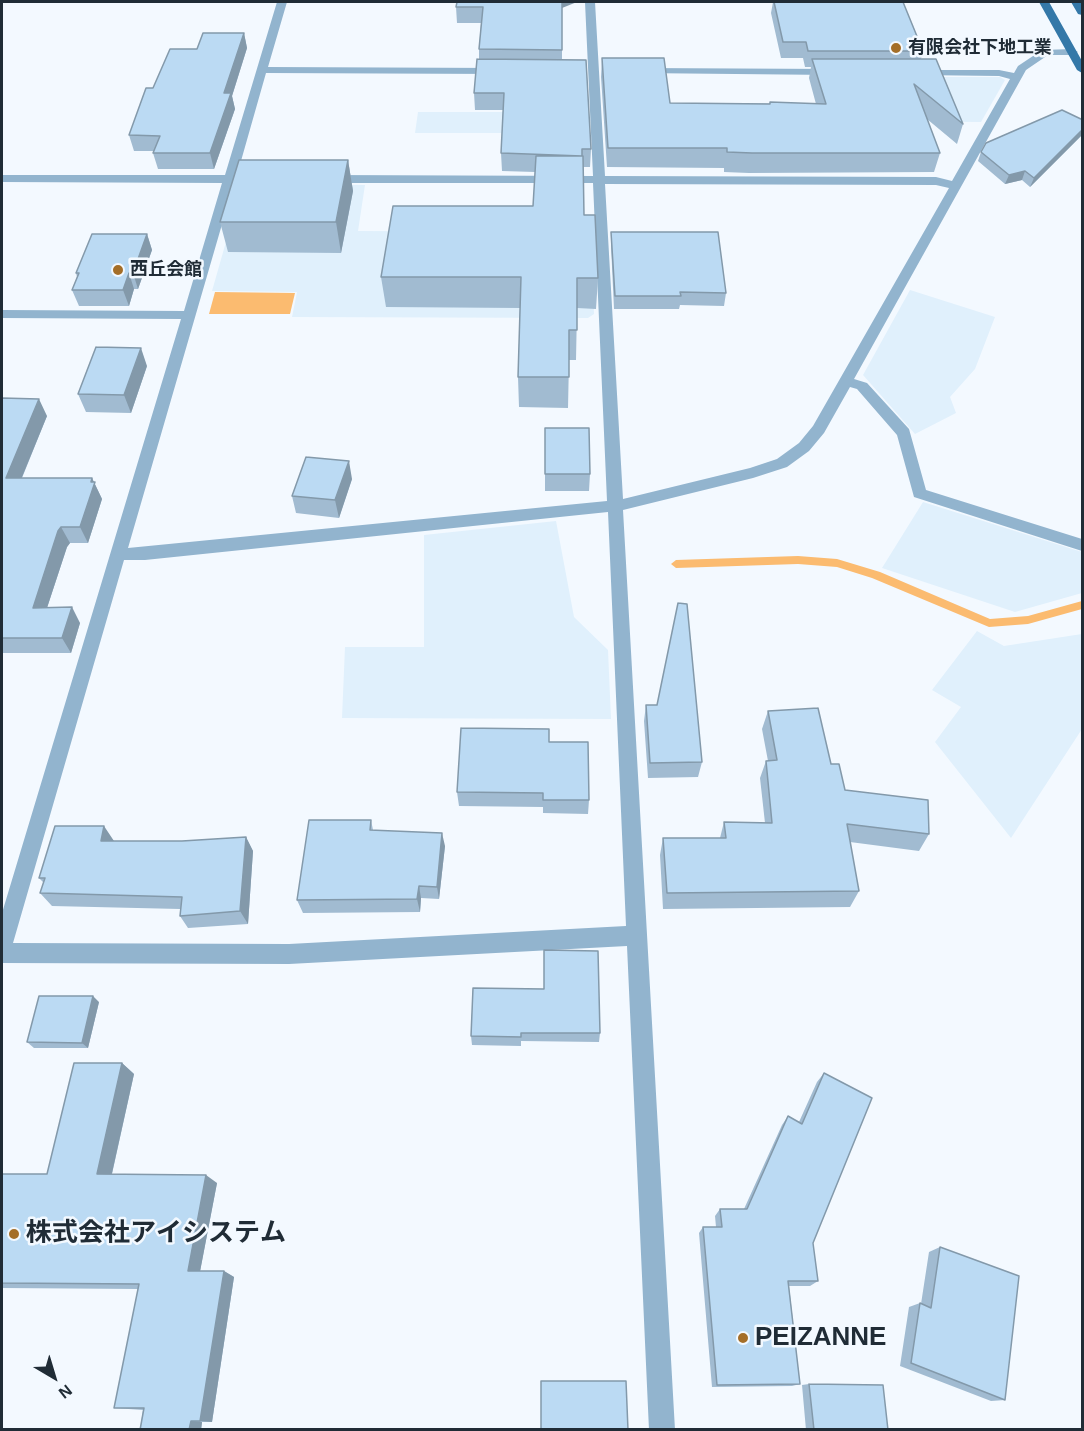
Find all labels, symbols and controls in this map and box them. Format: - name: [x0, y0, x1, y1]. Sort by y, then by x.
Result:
- place label: 有限会社下地工業: [908, 37, 1052, 59]
- marker: 有限会社下地工業: [889, 41, 903, 55]
- place label: 西丘会館: [130, 259, 202, 281]
- marker: 西丘会館: [111, 263, 125, 277]
- place label: 株式会社アイシステム: [26, 1218, 286, 1250]
- marker: 株式会社アイシステム: [7, 1227, 21, 1241]
- place label: PEIZANNE: [755, 1322, 886, 1354]
- marker: PEIZANNE: [736, 1331, 750, 1345]
- north arrow: [24, 1347, 84, 1407]
- text: N: [56, 1381, 75, 1402]

